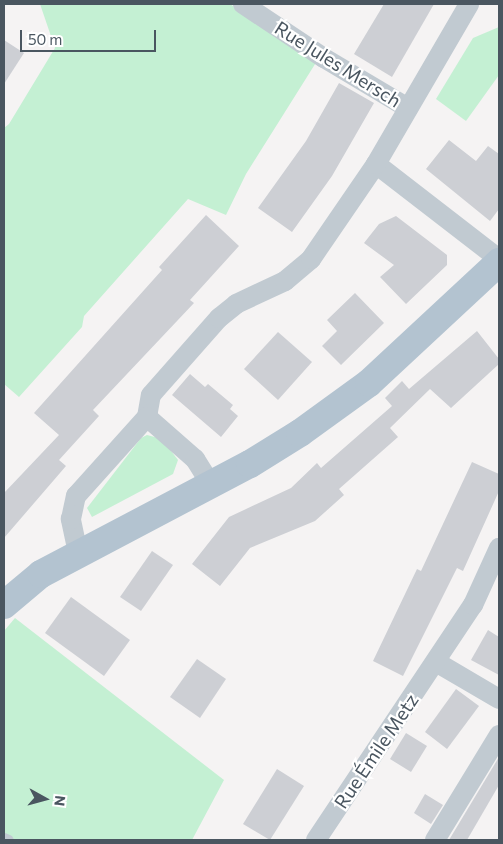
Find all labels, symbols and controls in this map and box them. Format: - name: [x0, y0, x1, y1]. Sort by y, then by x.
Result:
- street label: Rue Jules Mersch: [271, 16, 405, 112]
- scale bar: [22, 20, 159, 52]
- text: 50 m: [28, 30, 62, 48]
- street label: Rue Émile Metz: [329, 689, 423, 813]
- north arrow: [20, 774, 70, 824]
- text: N: [51, 795, 69, 807]

